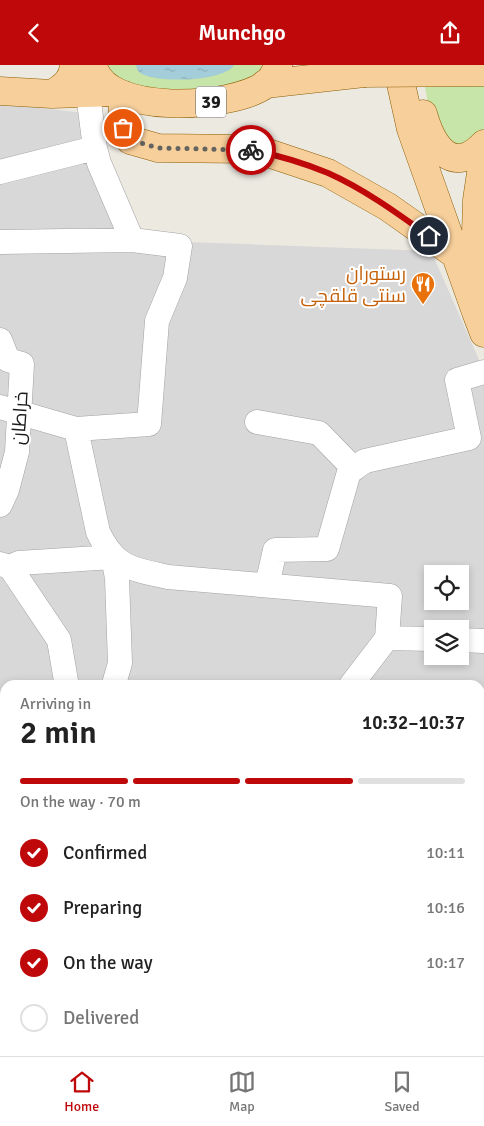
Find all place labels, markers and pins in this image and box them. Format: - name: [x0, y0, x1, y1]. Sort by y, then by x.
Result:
- pin: [102, 107, 144, 149]
- pin: [408, 215, 450, 257]
- place label: رستوران سنتی قلقچی: [300, 262, 406, 308]
- restaurant icon: رستوران سنتی قلقچی: [410, 271, 436, 305]

